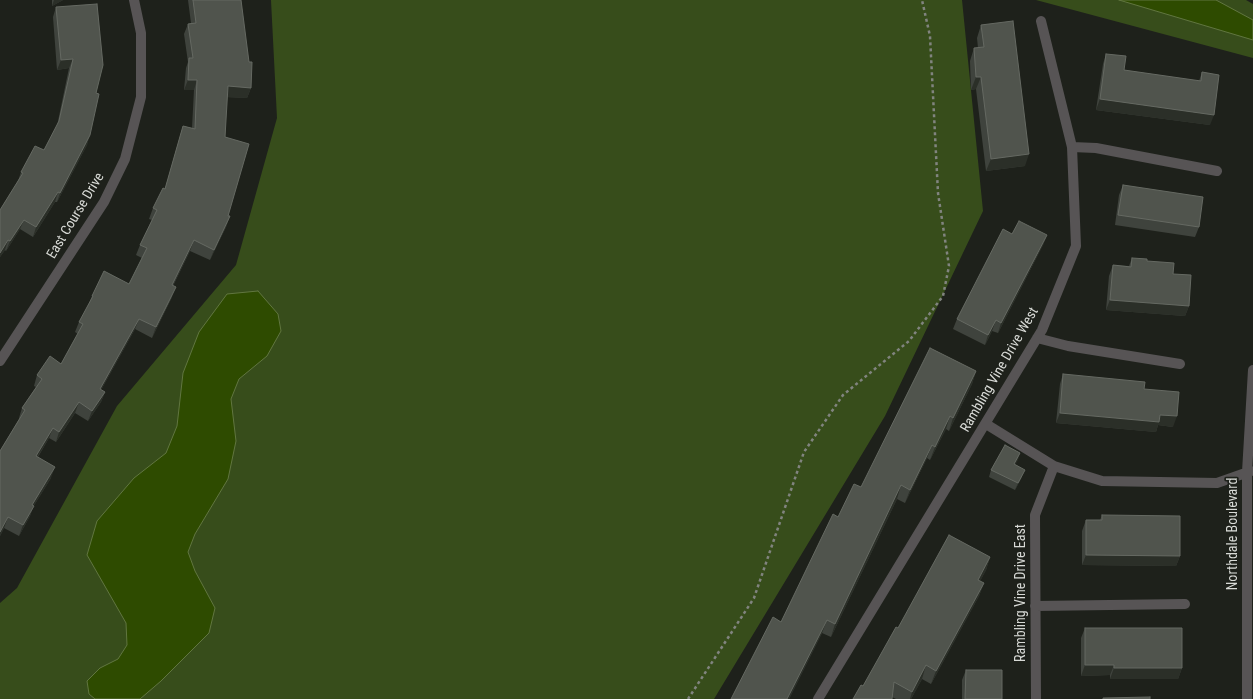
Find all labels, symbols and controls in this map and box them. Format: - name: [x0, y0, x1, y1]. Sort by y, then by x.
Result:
- street label: East Course Drive: [44, 170, 108, 262]
- street label: Rambling Vine Drive West: [957, 305, 1043, 435]
- street label: Northdale Boulevard: [1225, 478, 1241, 590]
- street label: Rambling Vine Drive East: [1013, 524, 1029, 662]

